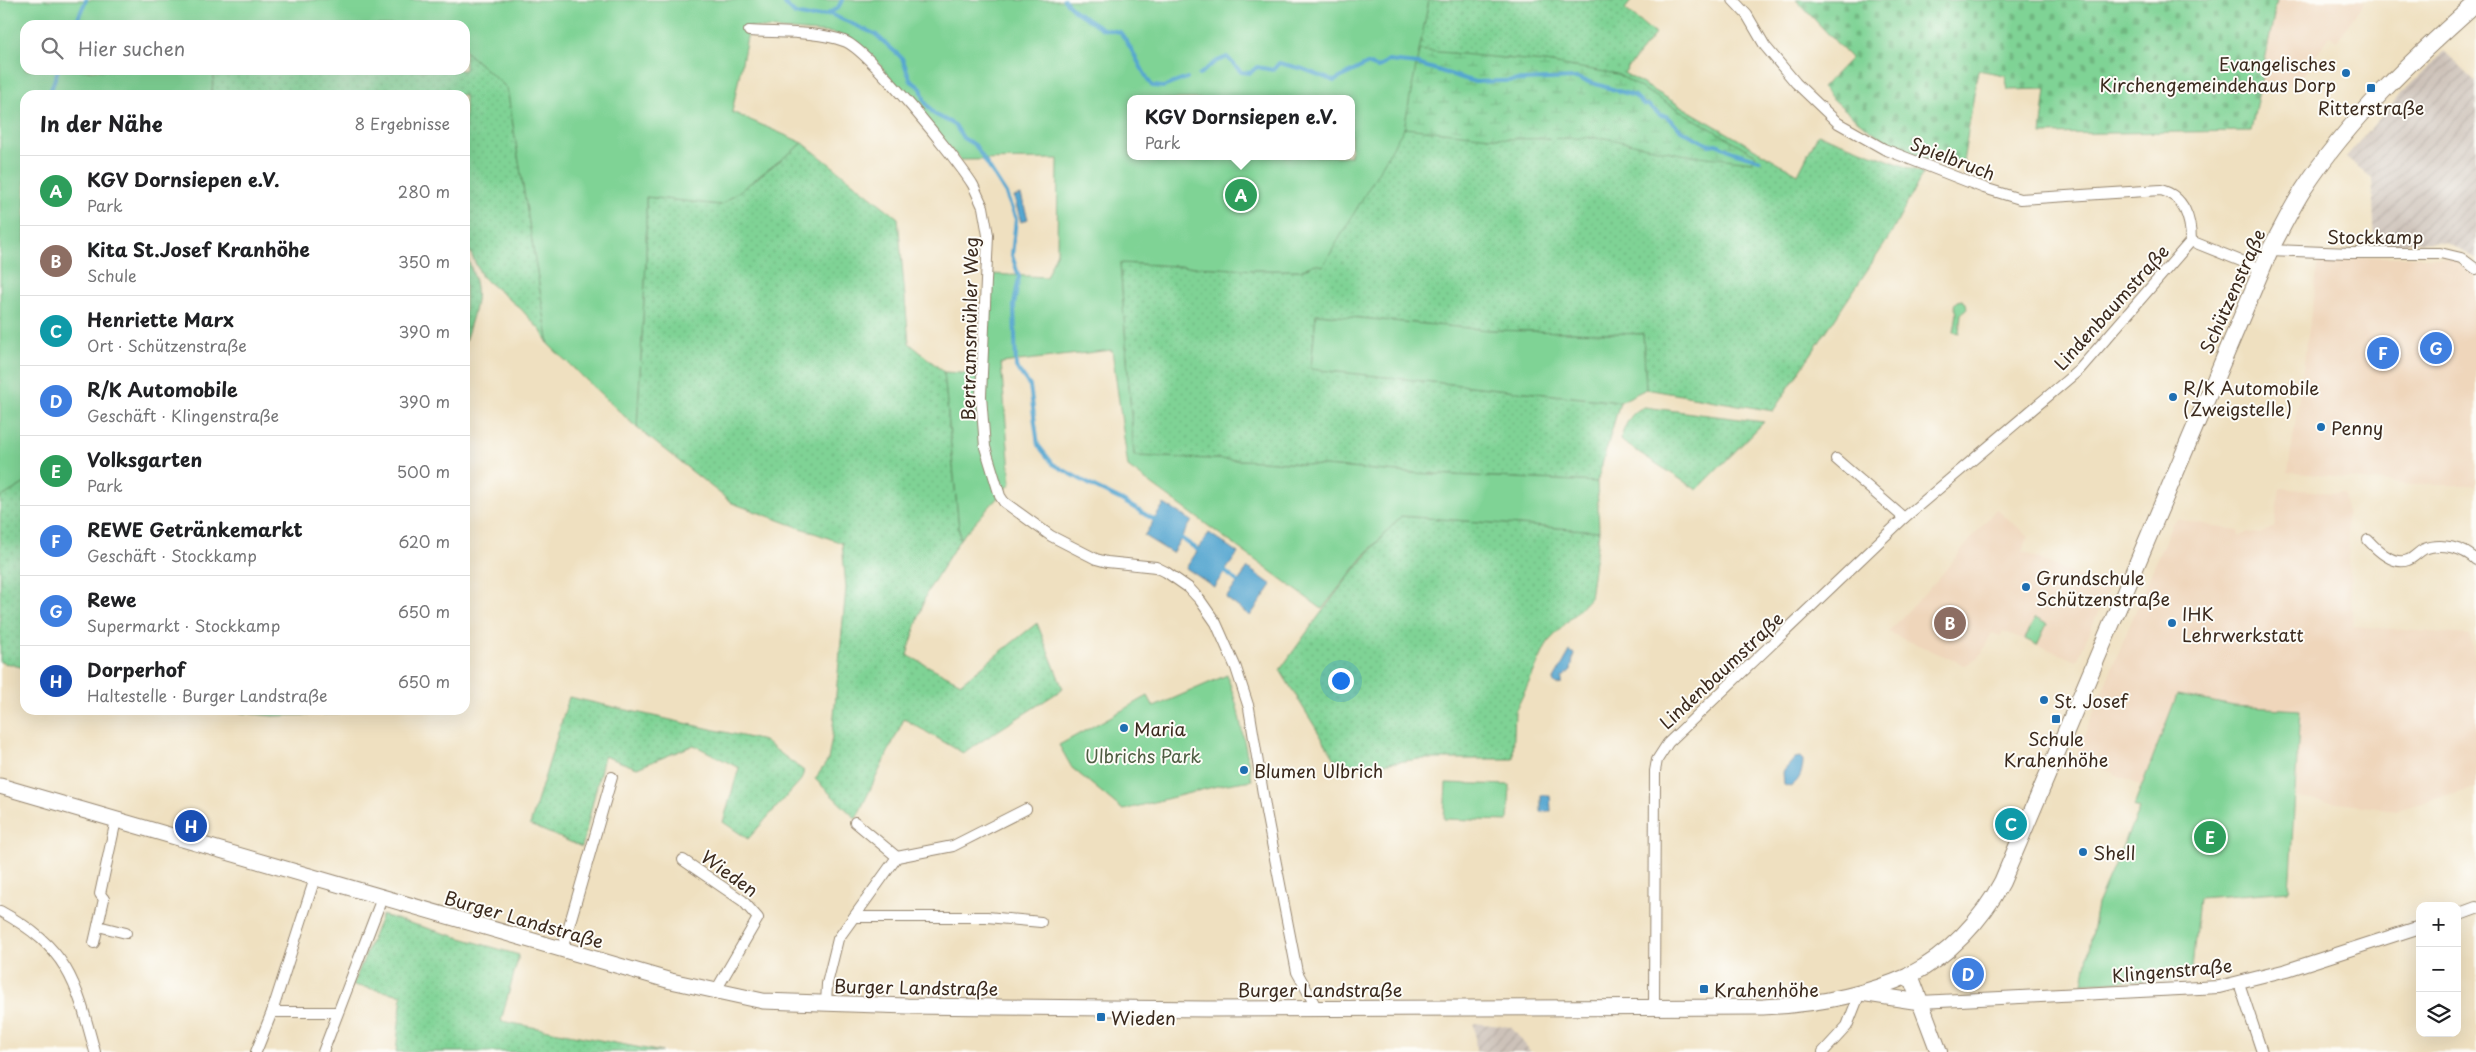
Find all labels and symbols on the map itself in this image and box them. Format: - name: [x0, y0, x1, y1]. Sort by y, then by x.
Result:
- place label: Evangelisches Kirchengemeindehaus Dorp: [2100, 50, 2336, 98]
- marker: Evangelisches Kirchengemeindehaus Dorp: [2340, 67, 2352, 79]
- marker: Ritterstraße: [2365, 82, 2377, 94]
- place label: Ritterstraße: [2318, 94, 2424, 121]
- street label: Spielbruch: [1907, 129, 1999, 187]
- pin: A: [1225, 176, 1257, 214]
- street label: Stockkamp: [2327, 223, 2423, 250]
- street label: Schützenstraße: [2192, 224, 2272, 358]
- street label: Bertramsmühler Weg: [954, 237, 984, 421]
- street label: Lindenbaumstraße: [2047, 238, 2175, 376]
- pin: G: [2420, 329, 2452, 367]
- pin: F: [2367, 334, 2399, 372]
- place label: R/K Automobile (Zweigstelle): [2183, 374, 2319, 422]
- marker: R/K Automobile (Zweigstelle): [2167, 391, 2179, 403]
- place label: Penny: [2331, 414, 2383, 441]
- marker: Penny: [2315, 421, 2327, 433]
- place label: Grundschule Schützenstraße: [2036, 564, 2170, 612]
- marker: Grundschule Schützenstraße: [2020, 581, 2032, 593]
- place label: IHK Lehrwerkstatt: [2182, 600, 2304, 648]
- pin: B: [1934, 604, 1966, 642]
- street label: Lindenbaumstraße: [1653, 605, 1789, 735]
- marker: IHK Lehrwerkstatt: [2166, 617, 2178, 629]
- your location: [1328, 668, 1354, 694]
- place label: St. Josef: [2054, 687, 2129, 714]
- marker: St. Josef: [2038, 694, 2050, 706]
- marker: Schule Krahenhöhe: [2050, 713, 2062, 725]
- place label: Maria: [1134, 715, 1186, 742]
- marker: Maria: [1118, 722, 1130, 734]
- place label: Schule Krahenhöhe: [2004, 725, 2108, 773]
- park label: Ulbrichs Park: [1085, 742, 1201, 769]
- place label: Blumen Ulbrich: [1254, 757, 1383, 784]
- marker: Blumen Ulbrich: [1238, 764, 1250, 776]
- pin: C: [1995, 805, 2027, 843]
- pin: H: [175, 807, 207, 845]
- pin: E: [2194, 818, 2226, 856]
- place label: Shell: [2093, 839, 2135, 866]
- street label: Wieden: [696, 843, 764, 903]
- marker: Shell: [2077, 846, 2089, 858]
- street label: Burger Landstraße: [441, 883, 607, 955]
- street label: Klingenstraße: [2111, 951, 2233, 989]
- pin: D: [1952, 955, 1984, 993]
- street label: Burger Landstraße: [834, 972, 998, 1002]
- street label: Burger Landstraße: [1238, 976, 1402, 1003]
- place label: Krahenhöhe: [1714, 976, 1819, 1003]
- marker: Krahenhöhe: [1698, 983, 1710, 995]
- place label: Wieden: [1111, 1004, 1176, 1031]
- marker: Wieden: [1095, 1011, 1107, 1023]

